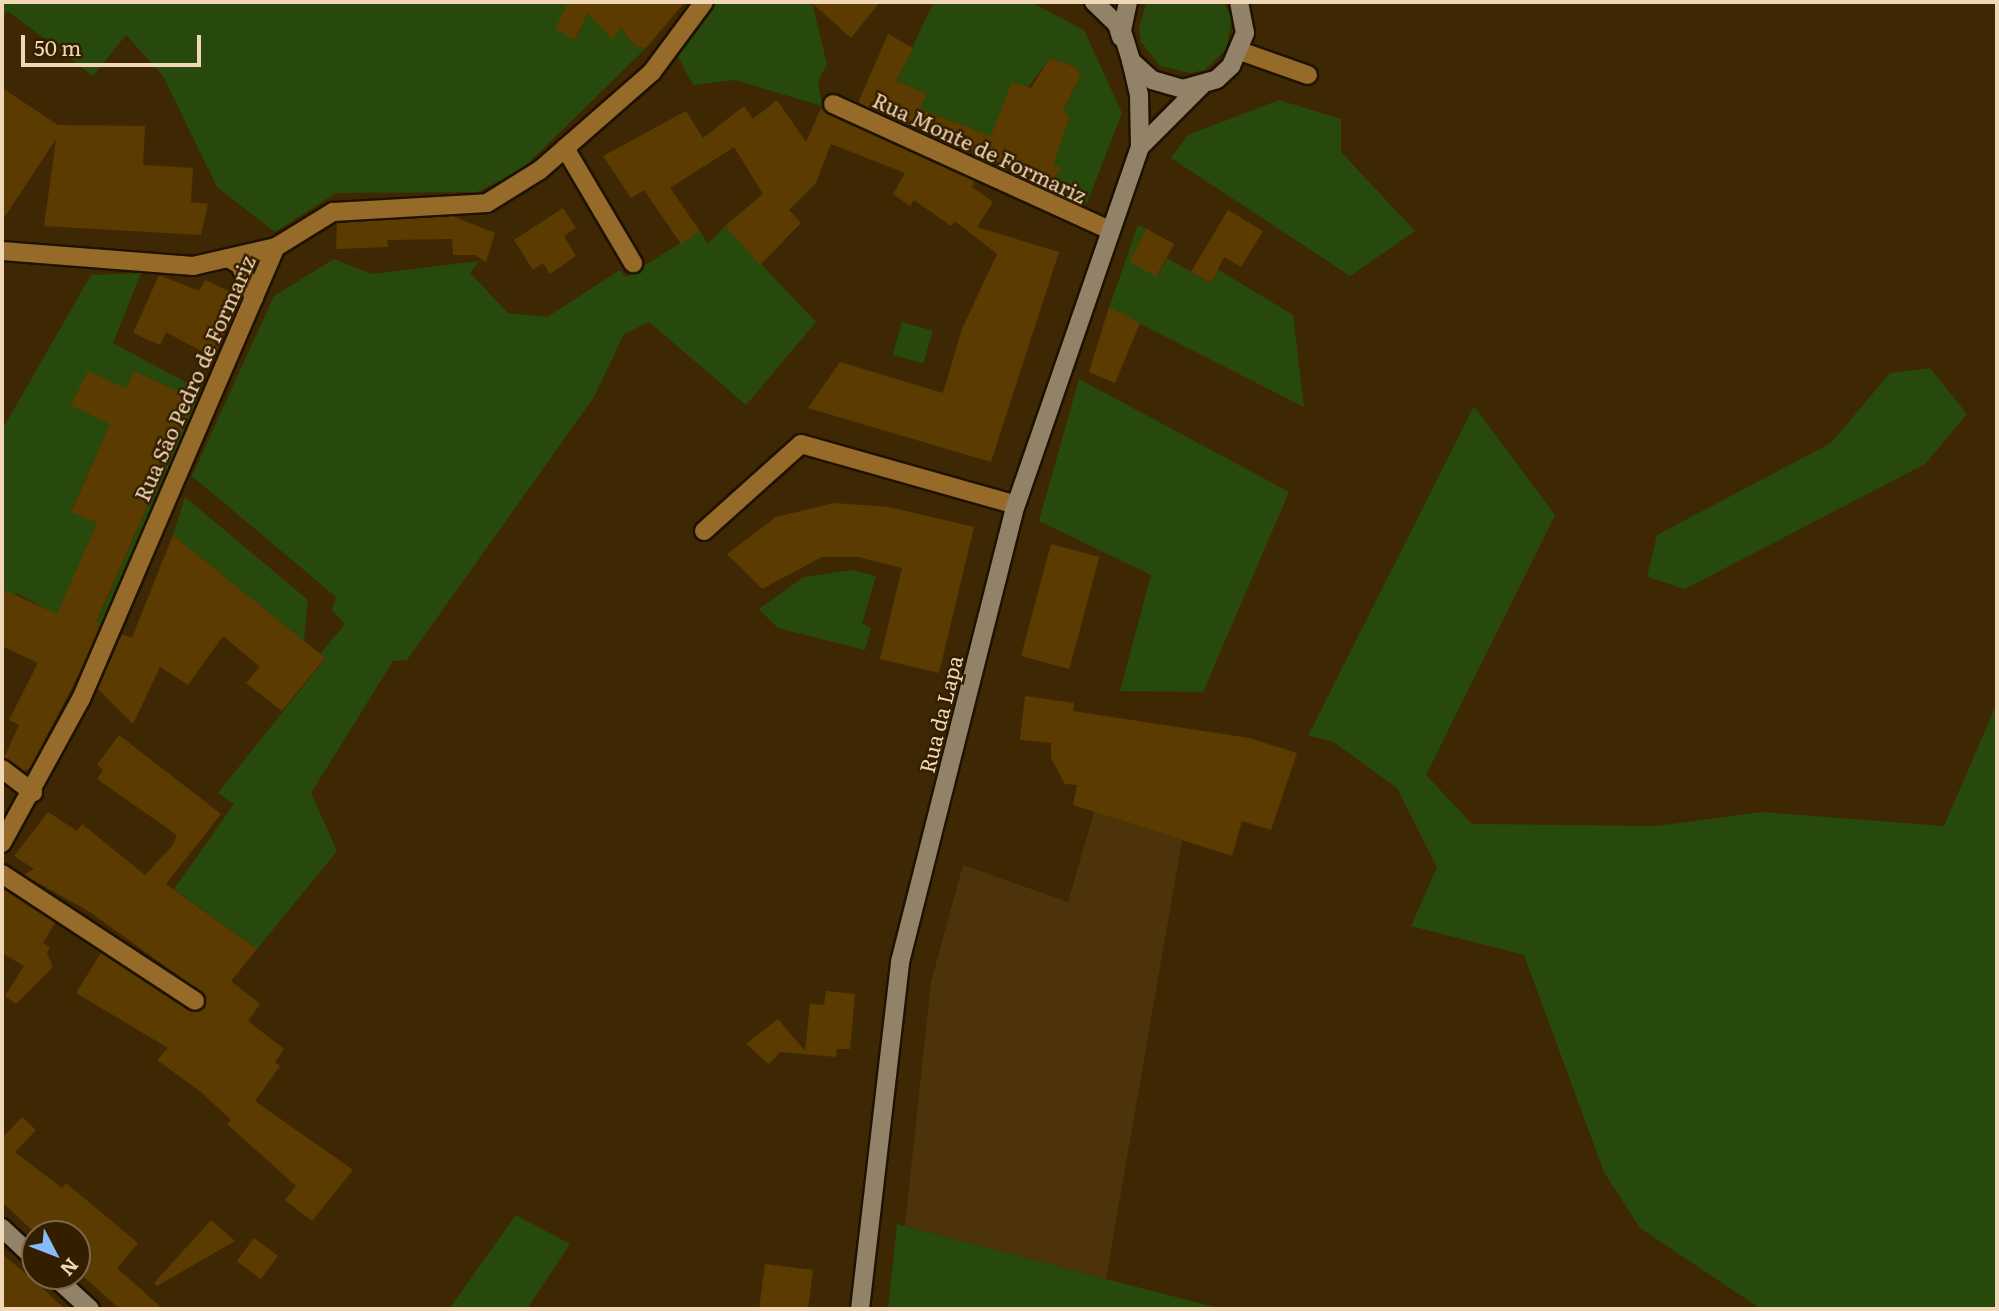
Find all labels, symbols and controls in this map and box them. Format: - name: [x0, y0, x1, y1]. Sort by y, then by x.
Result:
- scale bar: [24, 21, 205, 65]
- text: 50 m: [34, 31, 81, 62]
- street label: Rua Monte de Formariz: [869, 86, 1091, 208]
- street label: Rua São Pedro de Formariz: [128, 251, 260, 505]
- street label: Rua da Lapa: [913, 653, 967, 775]
- north arrow: [21, 1220, 91, 1290]
- text: N: [54, 1252, 86, 1283]

